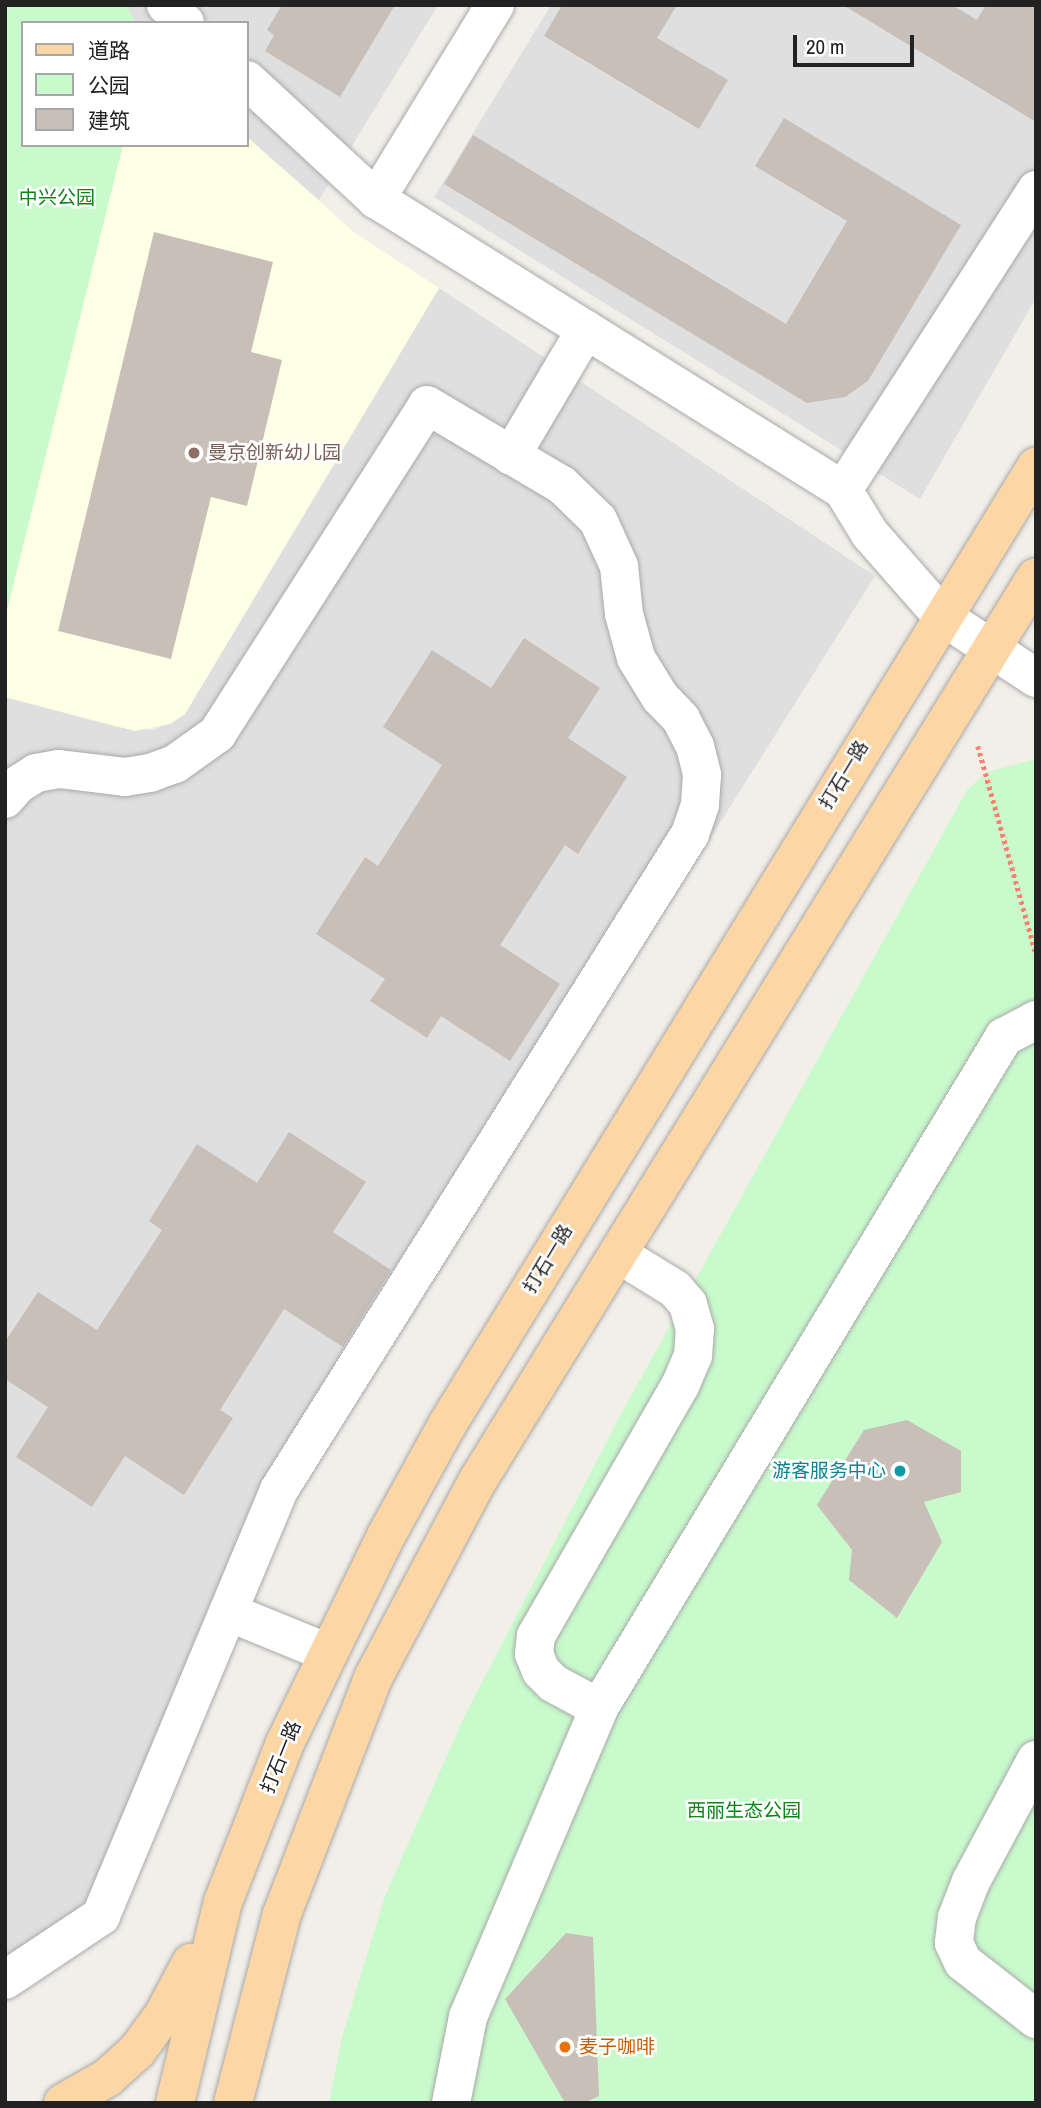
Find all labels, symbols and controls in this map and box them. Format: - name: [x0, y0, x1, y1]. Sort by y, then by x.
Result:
- legend: [21, 21, 248, 147]
- scale bar: [796, 21, 917, 65]
- text: 20 m: [806, 32, 844, 61]
- text: 道路: [88, 36, 130, 65]
- text: 公园: [88, 71, 130, 100]
- text: 建筑: [88, 106, 130, 135]
- park label: 中兴公园: [19, 187, 95, 209]
- place label: 曼京创新幼儿园: [208, 442, 341, 464]
- marker: 曼京创新幼儿园: [186, 445, 202, 461]
- street label: 打石一路: [815, 737, 873, 813]
- street label: 打石一路: [519, 1221, 577, 1297]
- place label: 游客服务中心: [772, 1460, 886, 1482]
- marker: 游客服务中心: [892, 1463, 908, 1479]
- street label: 打石一路: [256, 1717, 306, 1797]
- park label: 西丽生态公园: [687, 1800, 801, 1822]
- place label: 麦子咖啡: [579, 2036, 655, 2058]
- marker: 麦子咖啡: [557, 2039, 573, 2055]

